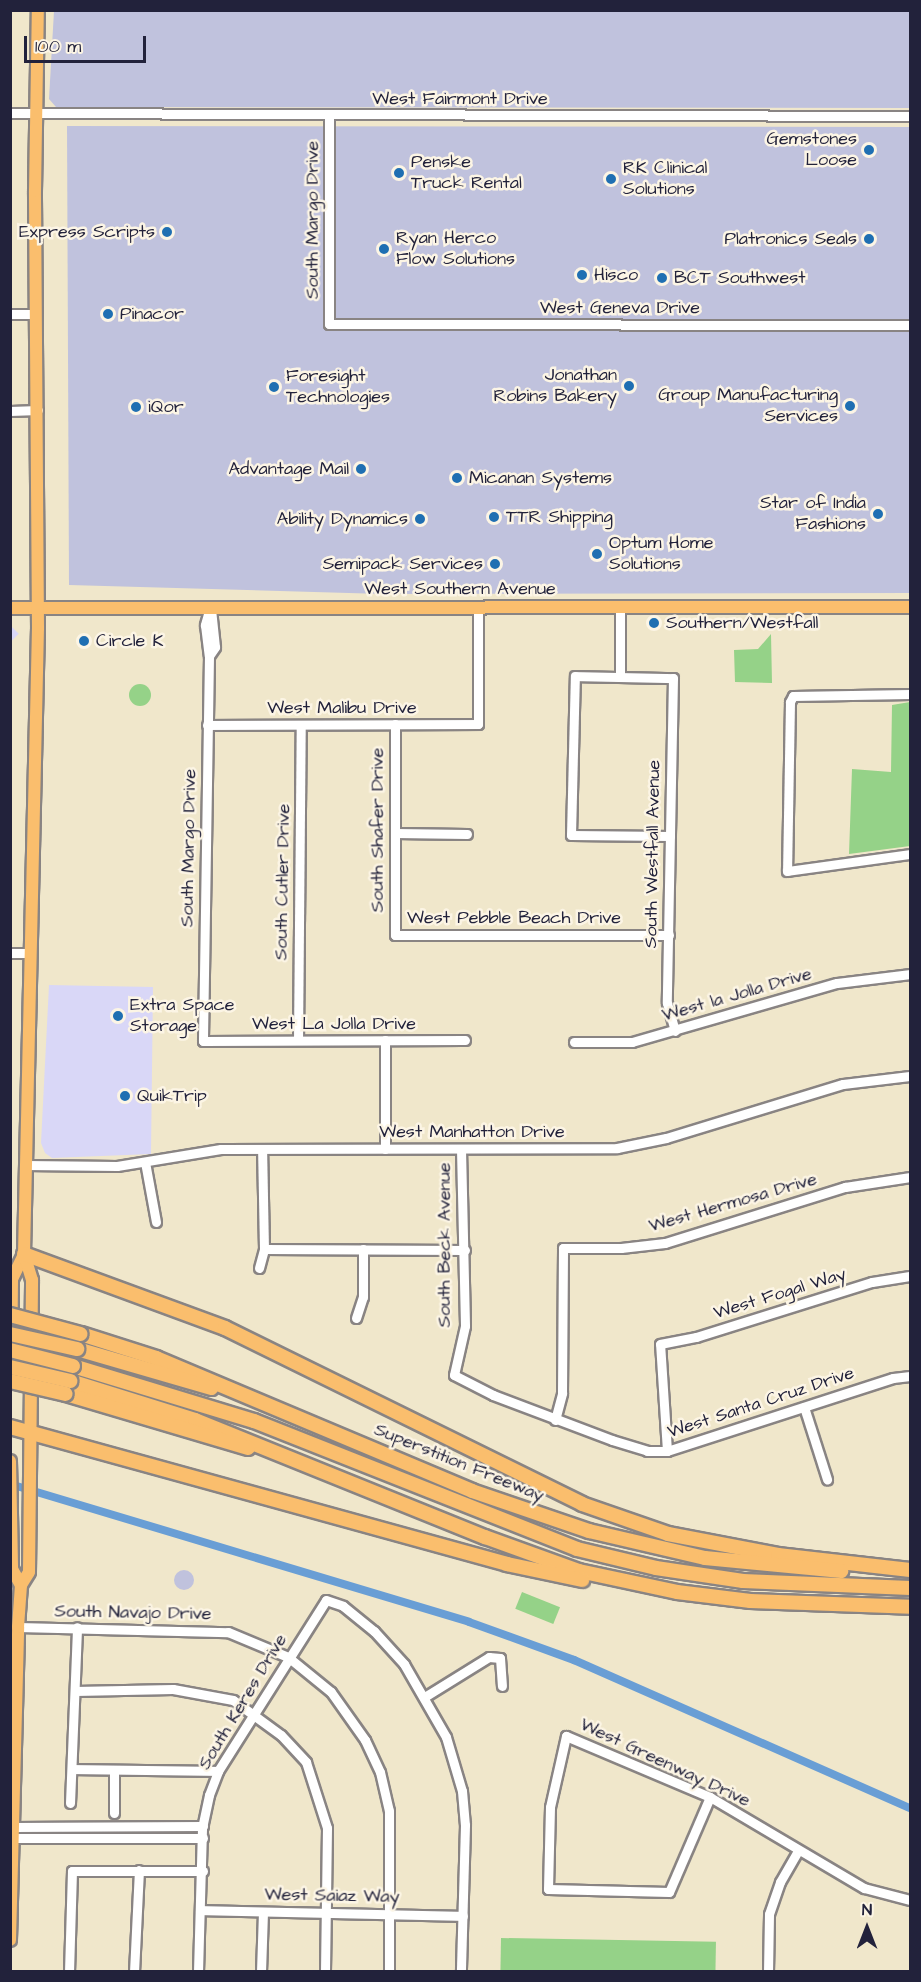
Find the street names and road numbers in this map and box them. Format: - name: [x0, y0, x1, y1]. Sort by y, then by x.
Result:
- street label: West Fairmont Drive: [372, 88, 548, 110]
- street label: South Margo Drive: [302, 141, 324, 299]
- street label: West Geneva Drive: [540, 297, 700, 319]
- street label: West Southern Avenue: [364, 578, 556, 600]
- street label: West Malibu Drive: [267, 697, 417, 719]
- street label: South Shafer Drive: [367, 748, 389, 912]
- street label: South Westfall Avenue: [641, 760, 665, 948]
- street label: South Margo Drive: [177, 769, 201, 927]
- street label: South Cutler Drive: [271, 804, 295, 960]
- street label: West Pebble Beach Drive: [407, 907, 621, 929]
- street label: West la Jolla Drive: [660, 963, 814, 1027]
- street label: West La Jolla Drive: [252, 1013, 416, 1035]
- street label: West Manhatton Drive: [379, 1121, 565, 1143]
- street label: South Beck Avenue: [434, 1163, 456, 1327]
- street label: West Hermosa Drive: [647, 1169, 819, 1237]
- street label: West Fogal Way: [711, 1264, 849, 1324]
- street label: West Santa Cruz Drive: [665, 1363, 857, 1443]
- street label: Superstition Freeway: [371, 1419, 547, 1507]
- street label: South Navajo Drive: [54, 1601, 212, 1625]
- street label: South Keres Drive: [194, 1630, 292, 1774]
- street label: West Greenway Drive: [576, 1714, 754, 1812]
- street label: West Saiaz Way: [264, 1884, 400, 1908]

